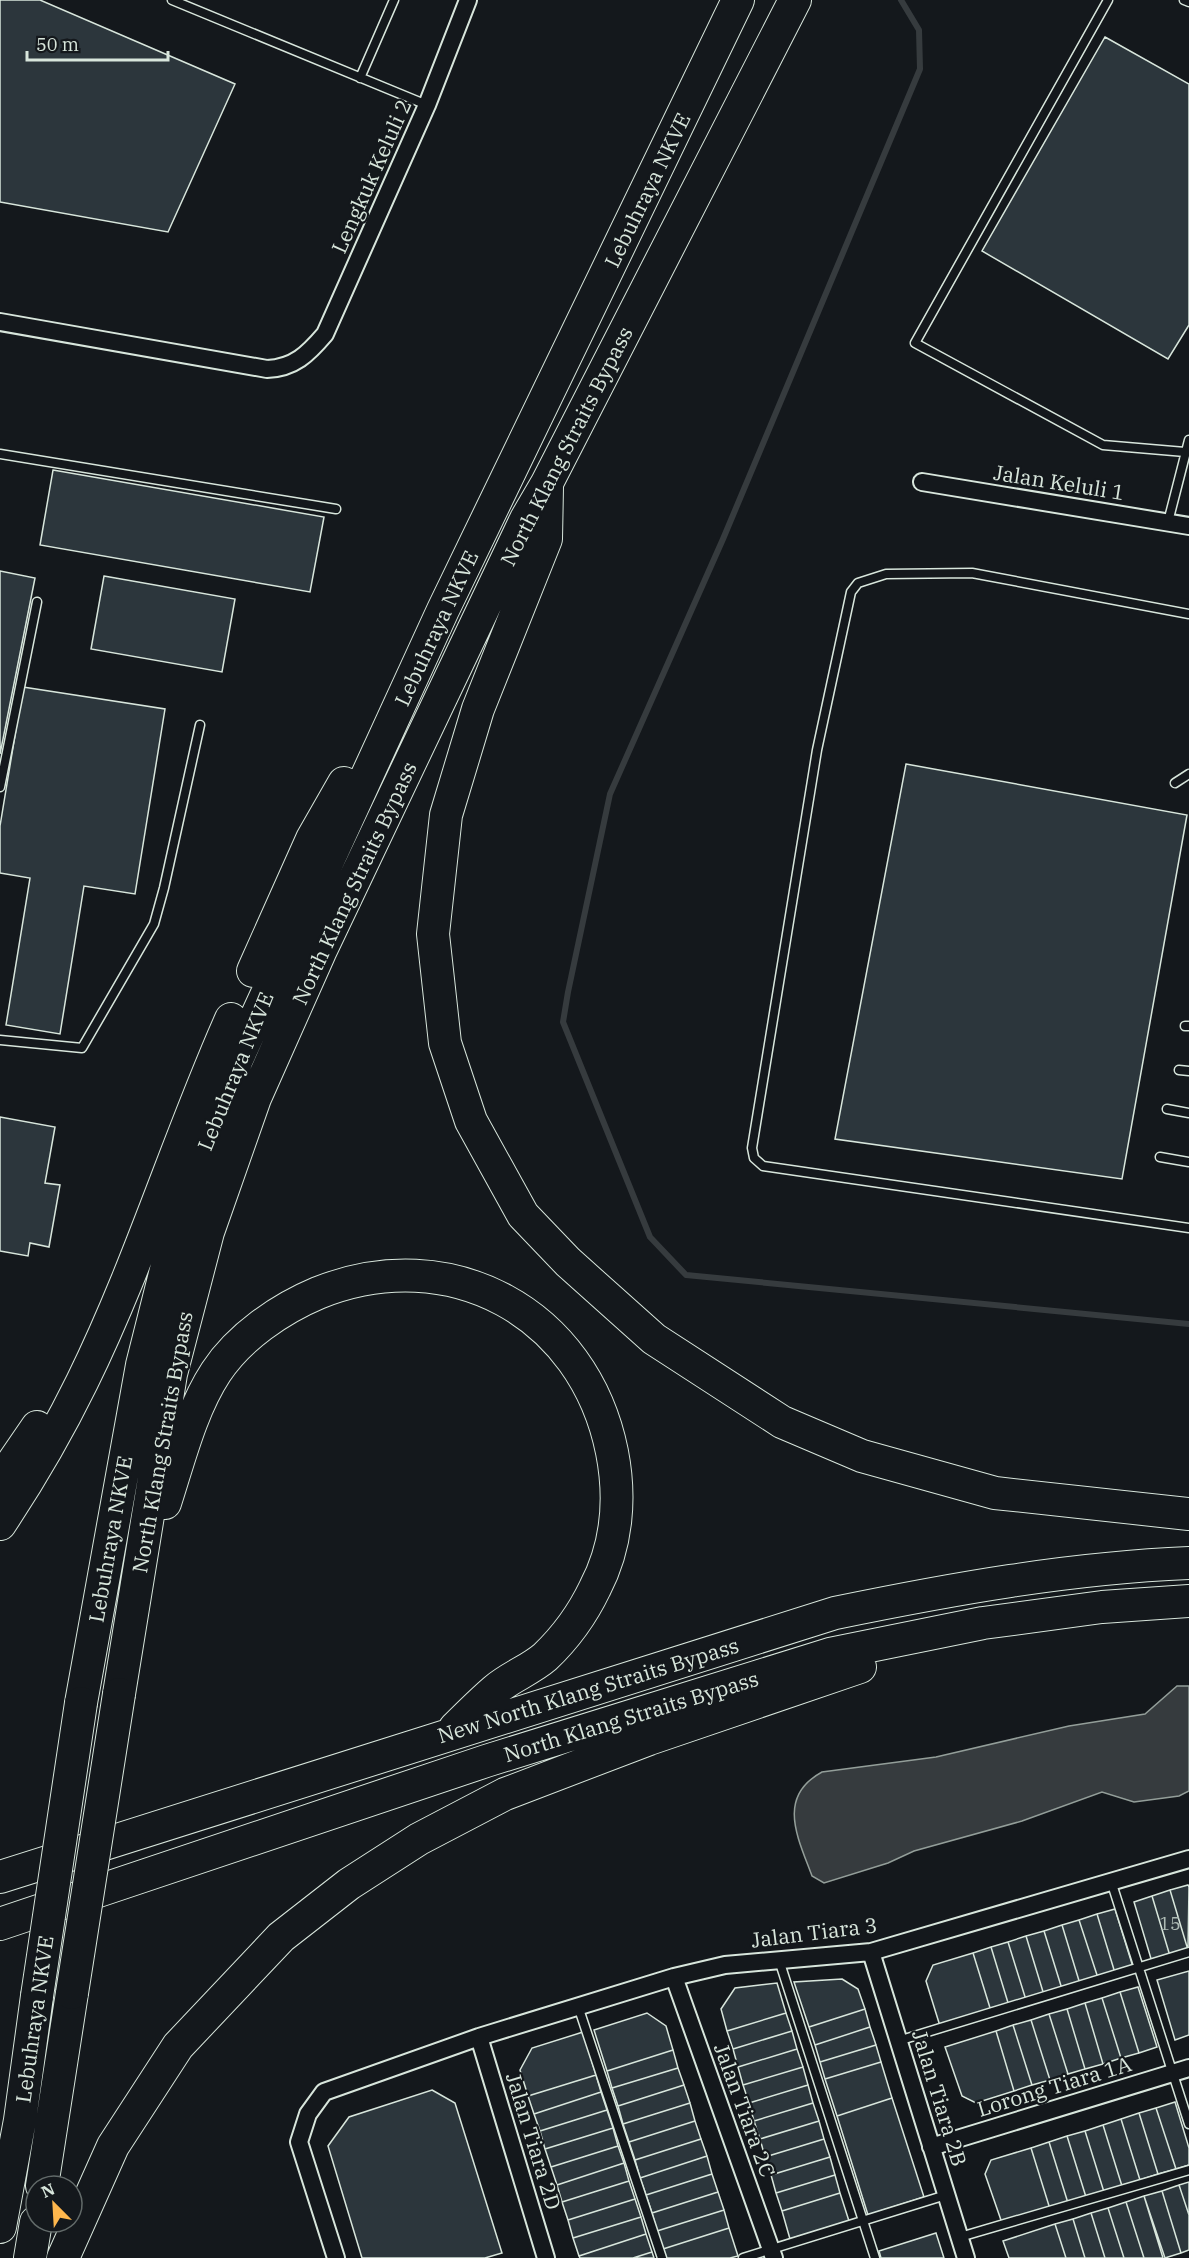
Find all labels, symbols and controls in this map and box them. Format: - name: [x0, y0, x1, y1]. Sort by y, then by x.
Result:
- scale bar: [27, 24, 168, 62]
- text: 50 m: [36, 33, 79, 56]
- street label: Lengkuk Keluli 2: [324, 94, 418, 258]
- street label: Lebuhraya NKVE: [597, 108, 697, 272]
- street label: North Klang Straits Bypass: [493, 322, 639, 570]
- street label: Jalan Keluli 1: [991, 458, 1127, 506]
- street label: Lebuhraya NKVE: [388, 546, 484, 710]
- street label: North Klang Straits Bypass: [285, 757, 423, 1009]
- street label: Lebuhraya NKVE: [190, 988, 280, 1154]
- street label: North Klang Straits Bypass: [125, 1309, 199, 1575]
- street label: Lebuhraya NKVE: [82, 1453, 138, 1625]
- street label: New North Klang Straits Bypass: [434, 1632, 742, 1748]
- street label: North Klang Straits Bypass: [501, 1665, 761, 1767]
- street label: Jalan Tiara 3: [749, 1910, 879, 1954]
- house number: 15: [1159, 1912, 1181, 1935]
- street label: Lebuhraya NKVE: [8, 1934, 60, 2104]
- street label: Jalan Tiara 2B: [906, 2026, 974, 2170]
- street label: Jalan Tiara 2C: [708, 2039, 782, 2181]
- street label: Lorong Tiara 1A: [974, 2049, 1135, 2123]
- street label: Jalan Tiara 2D: [500, 2069, 568, 2213]
- north arrow: [24, 2174, 84, 2234]
- text: N: [38, 2179, 58, 2202]

